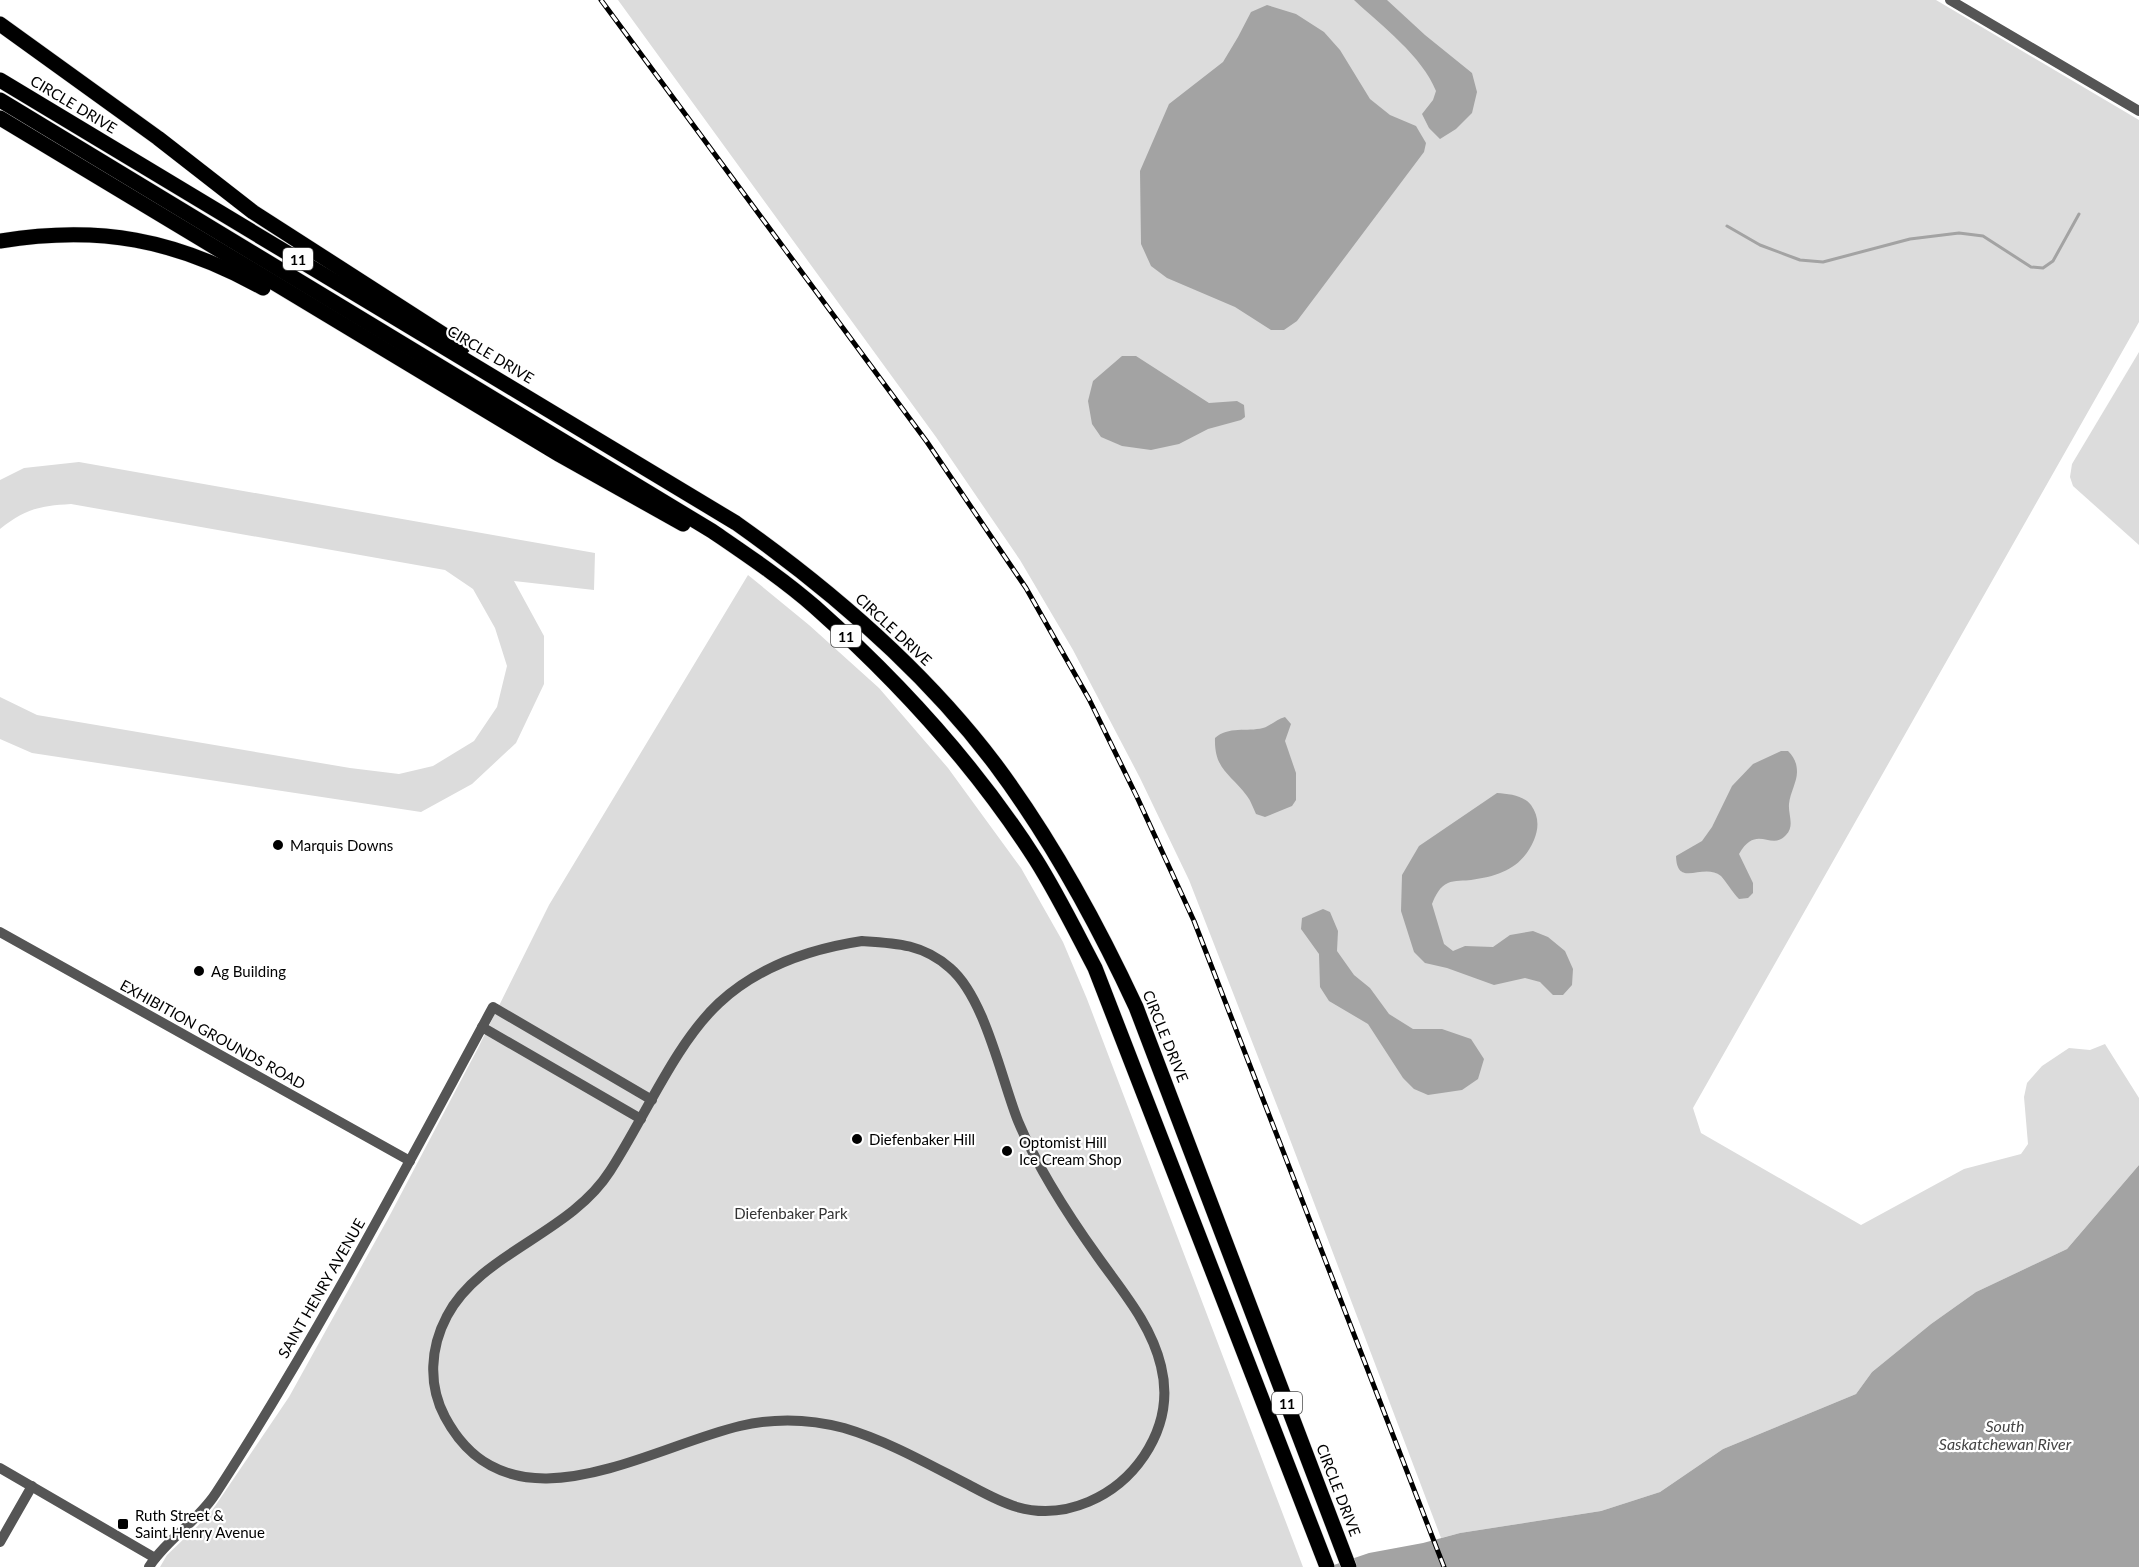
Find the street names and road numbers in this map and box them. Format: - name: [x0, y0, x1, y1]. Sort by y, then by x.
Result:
- street label: CIRCLE DRIVE: [28, 71, 120, 137]
- road number: 11: [283, 248, 313, 270]
- street label: CIRCLE DRIVE: [445, 321, 537, 387]
- street label: CIRCLE DRIVE: [852, 589, 936, 669]
- road number: 11: [831, 625, 861, 647]
- street label: EXHIBITION GROUNDS ROAD: [117, 975, 309, 1093]
- street label: CIRCLE DRIVE: [1139, 987, 1193, 1085]
- street label: SAINT HENRY AVENUE: [274, 1215, 368, 1361]
- road number: 11: [1272, 1392, 1302, 1414]
- street label: CIRCLE DRIVE: [1313, 1441, 1365, 1539]

